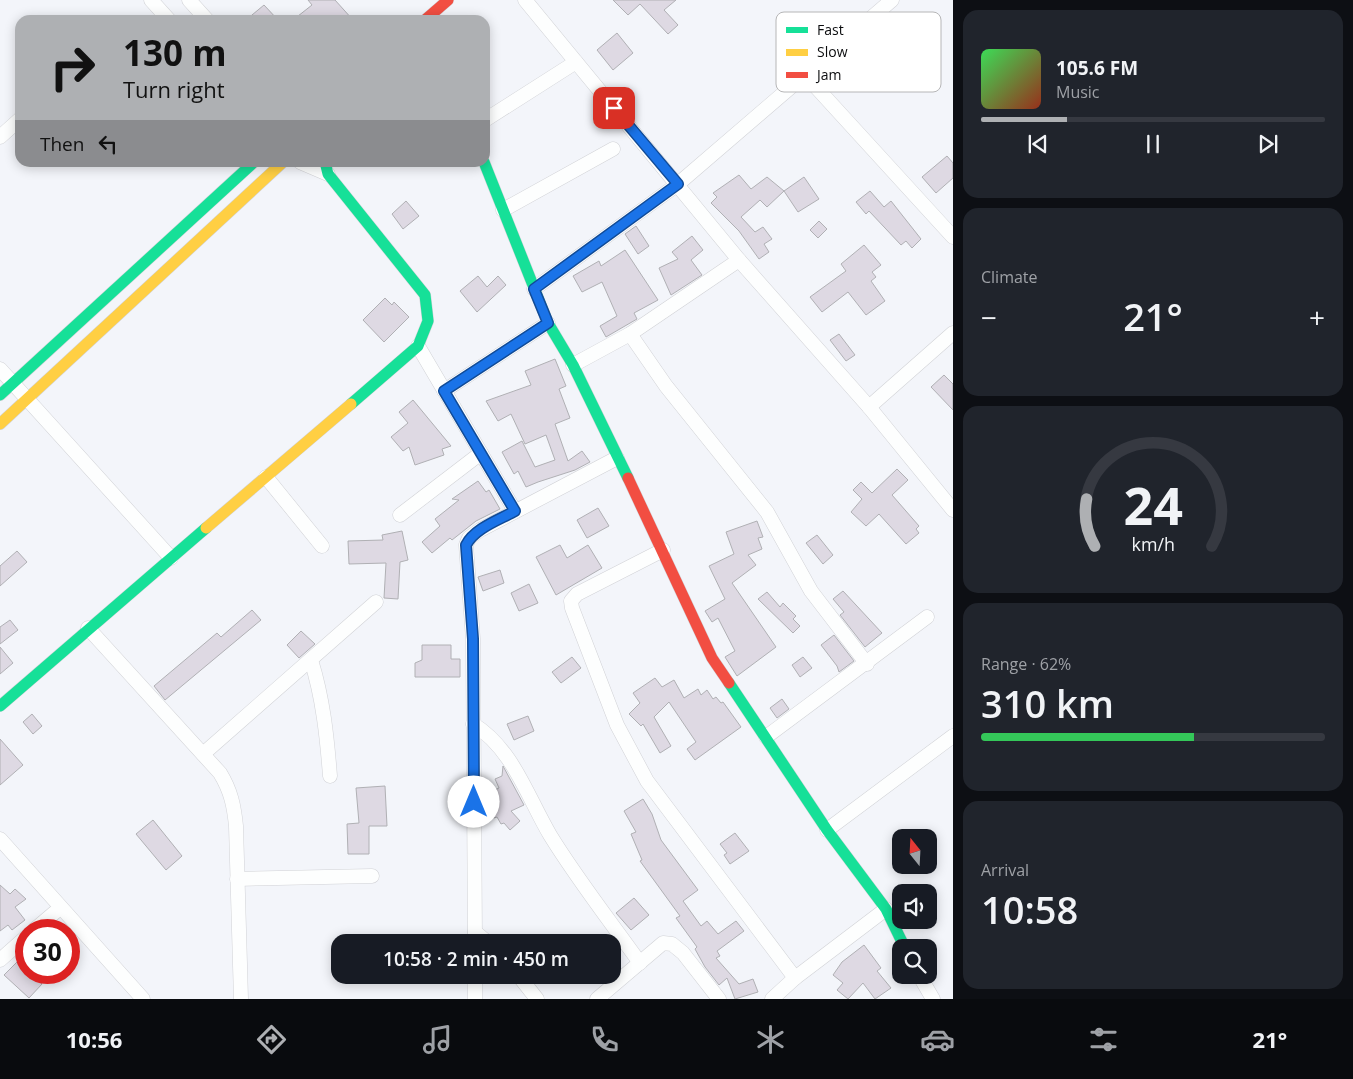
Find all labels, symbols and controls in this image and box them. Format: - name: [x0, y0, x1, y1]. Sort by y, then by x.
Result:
- legend: [776, 12, 941, 92]
- text: Fast: [817, 20, 844, 39]
- text: 130 m: [123, 29, 227, 76]
- icon: right: [40, 35, 105, 100]
- text: Slow: [817, 42, 848, 61]
- text: 105.6 FM: [1056, 55, 1138, 81]
- text: Jam: [815, 65, 842, 84]
- text: Turn right: [123, 74, 225, 104]
- text: Music: [1056, 81, 1100, 103]
- pin: [593, 87, 635, 129]
- icon: arrive: [600, 94, 628, 122]
- icon: left: [94, 130, 122, 158]
- icon: previous: [1024, 130, 1052, 158]
- icon: pause: [1139, 130, 1167, 158]
- icon: next: [1254, 130, 1282, 158]
- text: Then: [40, 131, 84, 157]
- text: Climate: [981, 266, 1038, 288]
- text: 21°: [1123, 290, 1183, 342]
- text: −: [981, 298, 997, 336]
- text: +: [1309, 298, 1325, 336]
- text: 24: [1123, 469, 1183, 540]
- text: km/h: [1131, 532, 1175, 556]
- text: Range · 62%: [981, 653, 1071, 675]
- text: 310 km: [981, 677, 1114, 729]
- position arrow: [447, 775, 499, 827]
- north arrow: [892, 829, 938, 874]
- map controls: [892, 829, 937, 984]
- text: Arrival: [981, 859, 1029, 881]
- text: 10:58: [981, 883, 1078, 935]
- button: sound: [892, 884, 937, 929]
- speed limit sign: 30: [15, 919, 80, 984]
- button: search: [892, 939, 937, 984]
- text: 10:58 · 2 min · 450 m: [383, 946, 569, 972]
- icon: directions: [254, 1022, 289, 1057]
- icon: music: [420, 1022, 455, 1057]
- icon: phone: [587, 1022, 622, 1057]
- icon: climate: [753, 1022, 788, 1057]
- icon: car: [920, 1022, 955, 1057]
- icon: filters: [1086, 1022, 1121, 1057]
- text: 10:56: [66, 1024, 122, 1054]
- text: 21°: [1253, 1024, 1287, 1054]

